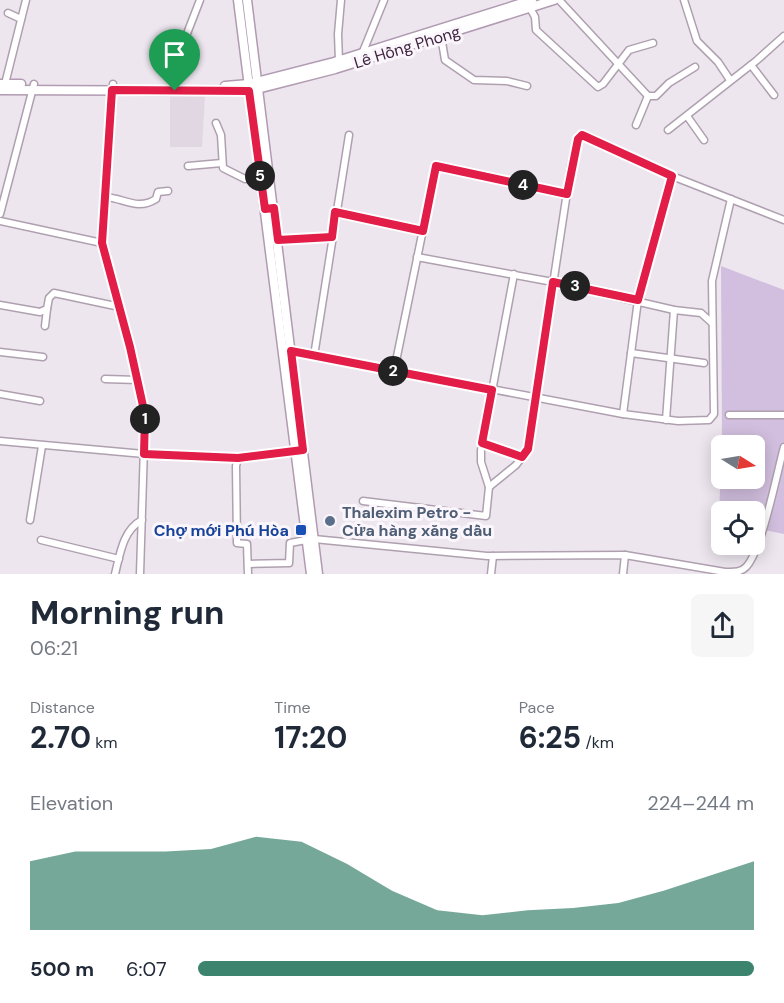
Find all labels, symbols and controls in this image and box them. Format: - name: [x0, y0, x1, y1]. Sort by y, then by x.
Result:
- street label: Lê Hồng Phong: [351, 21, 463, 73]
- pin: [149, 29, 200, 91]
- icon: arrive: [158, 38, 191, 71]
- pin: 5: [245, 161, 275, 191]
- text: 5: [255, 165, 265, 186]
- pin: 4: [508, 170, 538, 200]
- text: 4: [518, 174, 528, 195]
- pin: 3: [560, 271, 590, 301]
- text: 3: [570, 275, 580, 296]
- pin: 2: [378, 356, 408, 386]
- text: 2: [388, 360, 398, 381]
- pin: 1: [130, 404, 160, 434]
- text: 1: [142, 408, 148, 429]
- north arrow: [711, 435, 765, 489]
- map controls: [711, 435, 765, 555]
- button: locate: [711, 501, 765, 555]
- place label: Thalexim Petro - Cửa hàng xăng dầu: [342, 502, 492, 541]
- marker: Thalexim Petro - Cửa hàng xăng dầu: [323, 514, 337, 528]
- place label: Chợ mới Phú Hòa: [154, 520, 289, 541]
- marker: Chợ mới Phú Hòa: [294, 523, 308, 537]
- text: Morning run: [30, 591, 224, 634]
- button: share: [691, 594, 754, 657]
- text: 06:21: [30, 635, 78, 661]
- text: Distance: [30, 697, 95, 718]
- text: Time: [274, 697, 311, 718]
- text: Pace: [519, 697, 555, 718]
- text: 2.70: [30, 718, 91, 757]
- text: 17:20: [274, 718, 347, 757]
- text: 6:25: [519, 718, 581, 757]
- text: km: [91, 732, 118, 753]
- text: /km: [581, 732, 614, 753]
- text: Elevation: [30, 790, 113, 816]
- text: 224–244 m: [647, 790, 754, 816]
- text: 500 m: [30, 956, 94, 982]
- text: 6:07: [126, 956, 167, 982]

